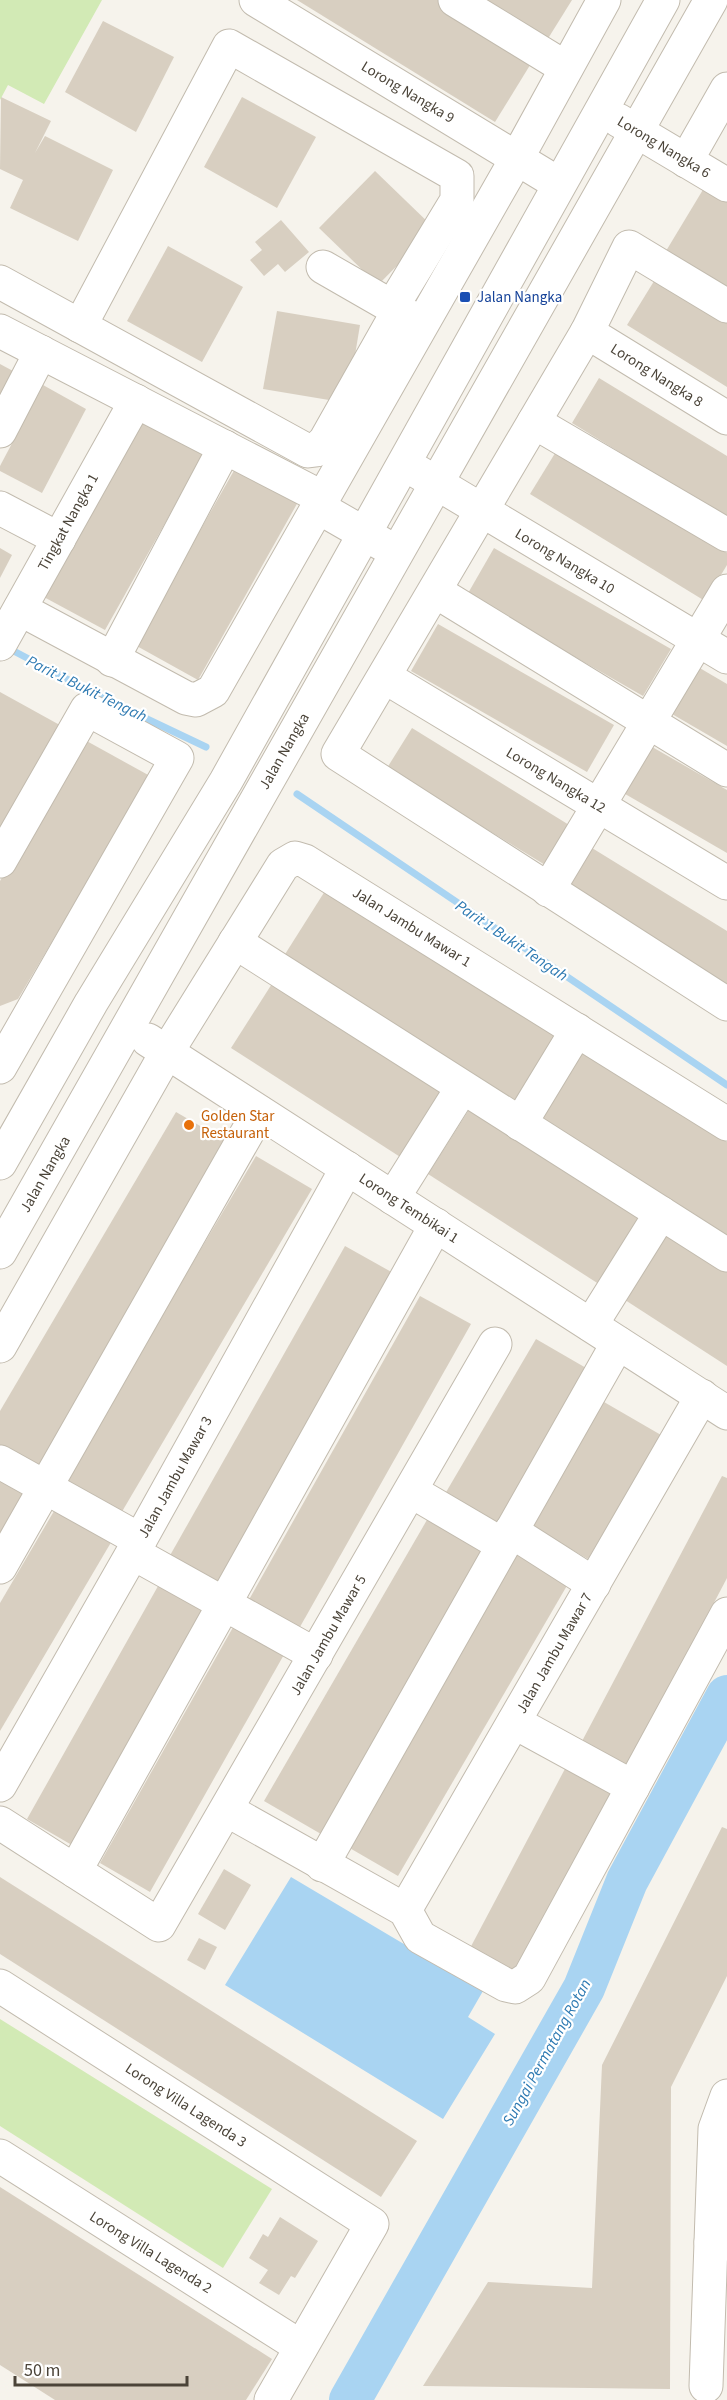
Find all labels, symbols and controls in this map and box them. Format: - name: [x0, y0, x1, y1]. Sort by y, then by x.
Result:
- street label: Lorong Nangka 9: [357, 56, 458, 129]
- street label: Lorong Nangka 6: [613, 111, 714, 184]
- place label: Jalan Nangka: [477, 287, 562, 308]
- marker: Jalan Nangka: [458, 290, 472, 304]
- street label: Lorong Nangka 8: [606, 339, 707, 412]
- street label: Tingkat Nangka 1: [33, 470, 104, 575]
- street label: Lorong Nangka 10: [511, 523, 619, 600]
- water label: Parit 1 Bukit Tengah: [23, 650, 150, 728]
- street label: Jalan Nangka: [254, 709, 315, 793]
- street label: Lorong Nangka 12: [502, 742, 610, 819]
- street label: Jalan Jambu Mawar 1: [348, 882, 475, 972]
- water label: Parit 1 Bukit Tengah: [451, 895, 572, 987]
- place label: Golden Star Restaurant: [201, 1106, 275, 1144]
- marker: Golden Star Restaurant: [182, 1118, 196, 1132]
- street label: Jalan Nangka: [15, 1132, 76, 1216]
- street label: Lorong Tembikai 1: [355, 1168, 463, 1249]
- street label: Jalan Jambu Mawar 3: [133, 1413, 218, 1542]
- street label: Jalan Jambu Mawar 5: [285, 1571, 372, 1700]
- street label: Jalan Jambu Mawar 7: [511, 1589, 598, 1718]
- water label: Sungai Permatang Rotan: [497, 1975, 596, 2130]
- street label: Lorong Villa Lagenda 3: [121, 2058, 251, 2153]
- street label: Lorong Villa Lagenda 2: [85, 2206, 216, 2299]
- scale bar: [15, 2349, 188, 2387]
- text: 50 m: [24, 2358, 60, 2383]

